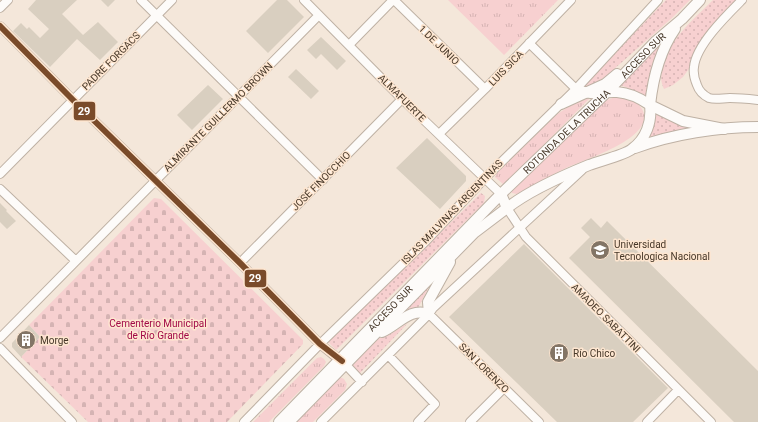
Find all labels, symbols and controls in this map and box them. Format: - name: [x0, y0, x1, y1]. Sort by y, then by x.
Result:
- street label: 1 DE JUNIO: [417, 23, 461, 67]
- street label: PADRE FORGACS: [80, 30, 142, 92]
- street label: ACCESO SUR: [618, 30, 667, 80]
- street label: LUIS SICA: [487, 48, 526, 88]
- street label: ALMIRANTE GUILLERMO BROWN: [161, 60, 275, 174]
- street label: ALMAFUERTE: [376, 72, 428, 124]
- street label: ROTONDA DE LA TRUCHA: [521, 87, 612, 175]
- line badge: 29: [73, 101, 96, 121]
- text: 29: [78, 105, 90, 118]
- street label: JOSÉ FINOCCHIO: [289, 149, 353, 213]
- street label: ISLAS MALVINAS ARGENTINAS: [399, 158, 505, 266]
- school or university icon: Universidad Tecnologica Nacional: [589, 239, 611, 261]
- place label: Universidad Tecnologica Nacional: [614, 239, 710, 262]
- line badge: 29: [244, 269, 267, 288]
- text: 29: [249, 272, 261, 285]
- street label: AMADEO SABATTINI: [569, 281, 643, 355]
- street label: ACCESO SUR: [365, 283, 414, 333]
- park label: Cementerio Municipal de Río Grande: [109, 318, 207, 341]
- building icon: Morge: [15, 329, 37, 351]
- place label: Morge: [40, 335, 69, 346]
- street label: SAN LORENZO: [457, 341, 511, 395]
- building icon: Río Chico: [548, 342, 570, 364]
- place label: Río Chico: [573, 348, 616, 359]

